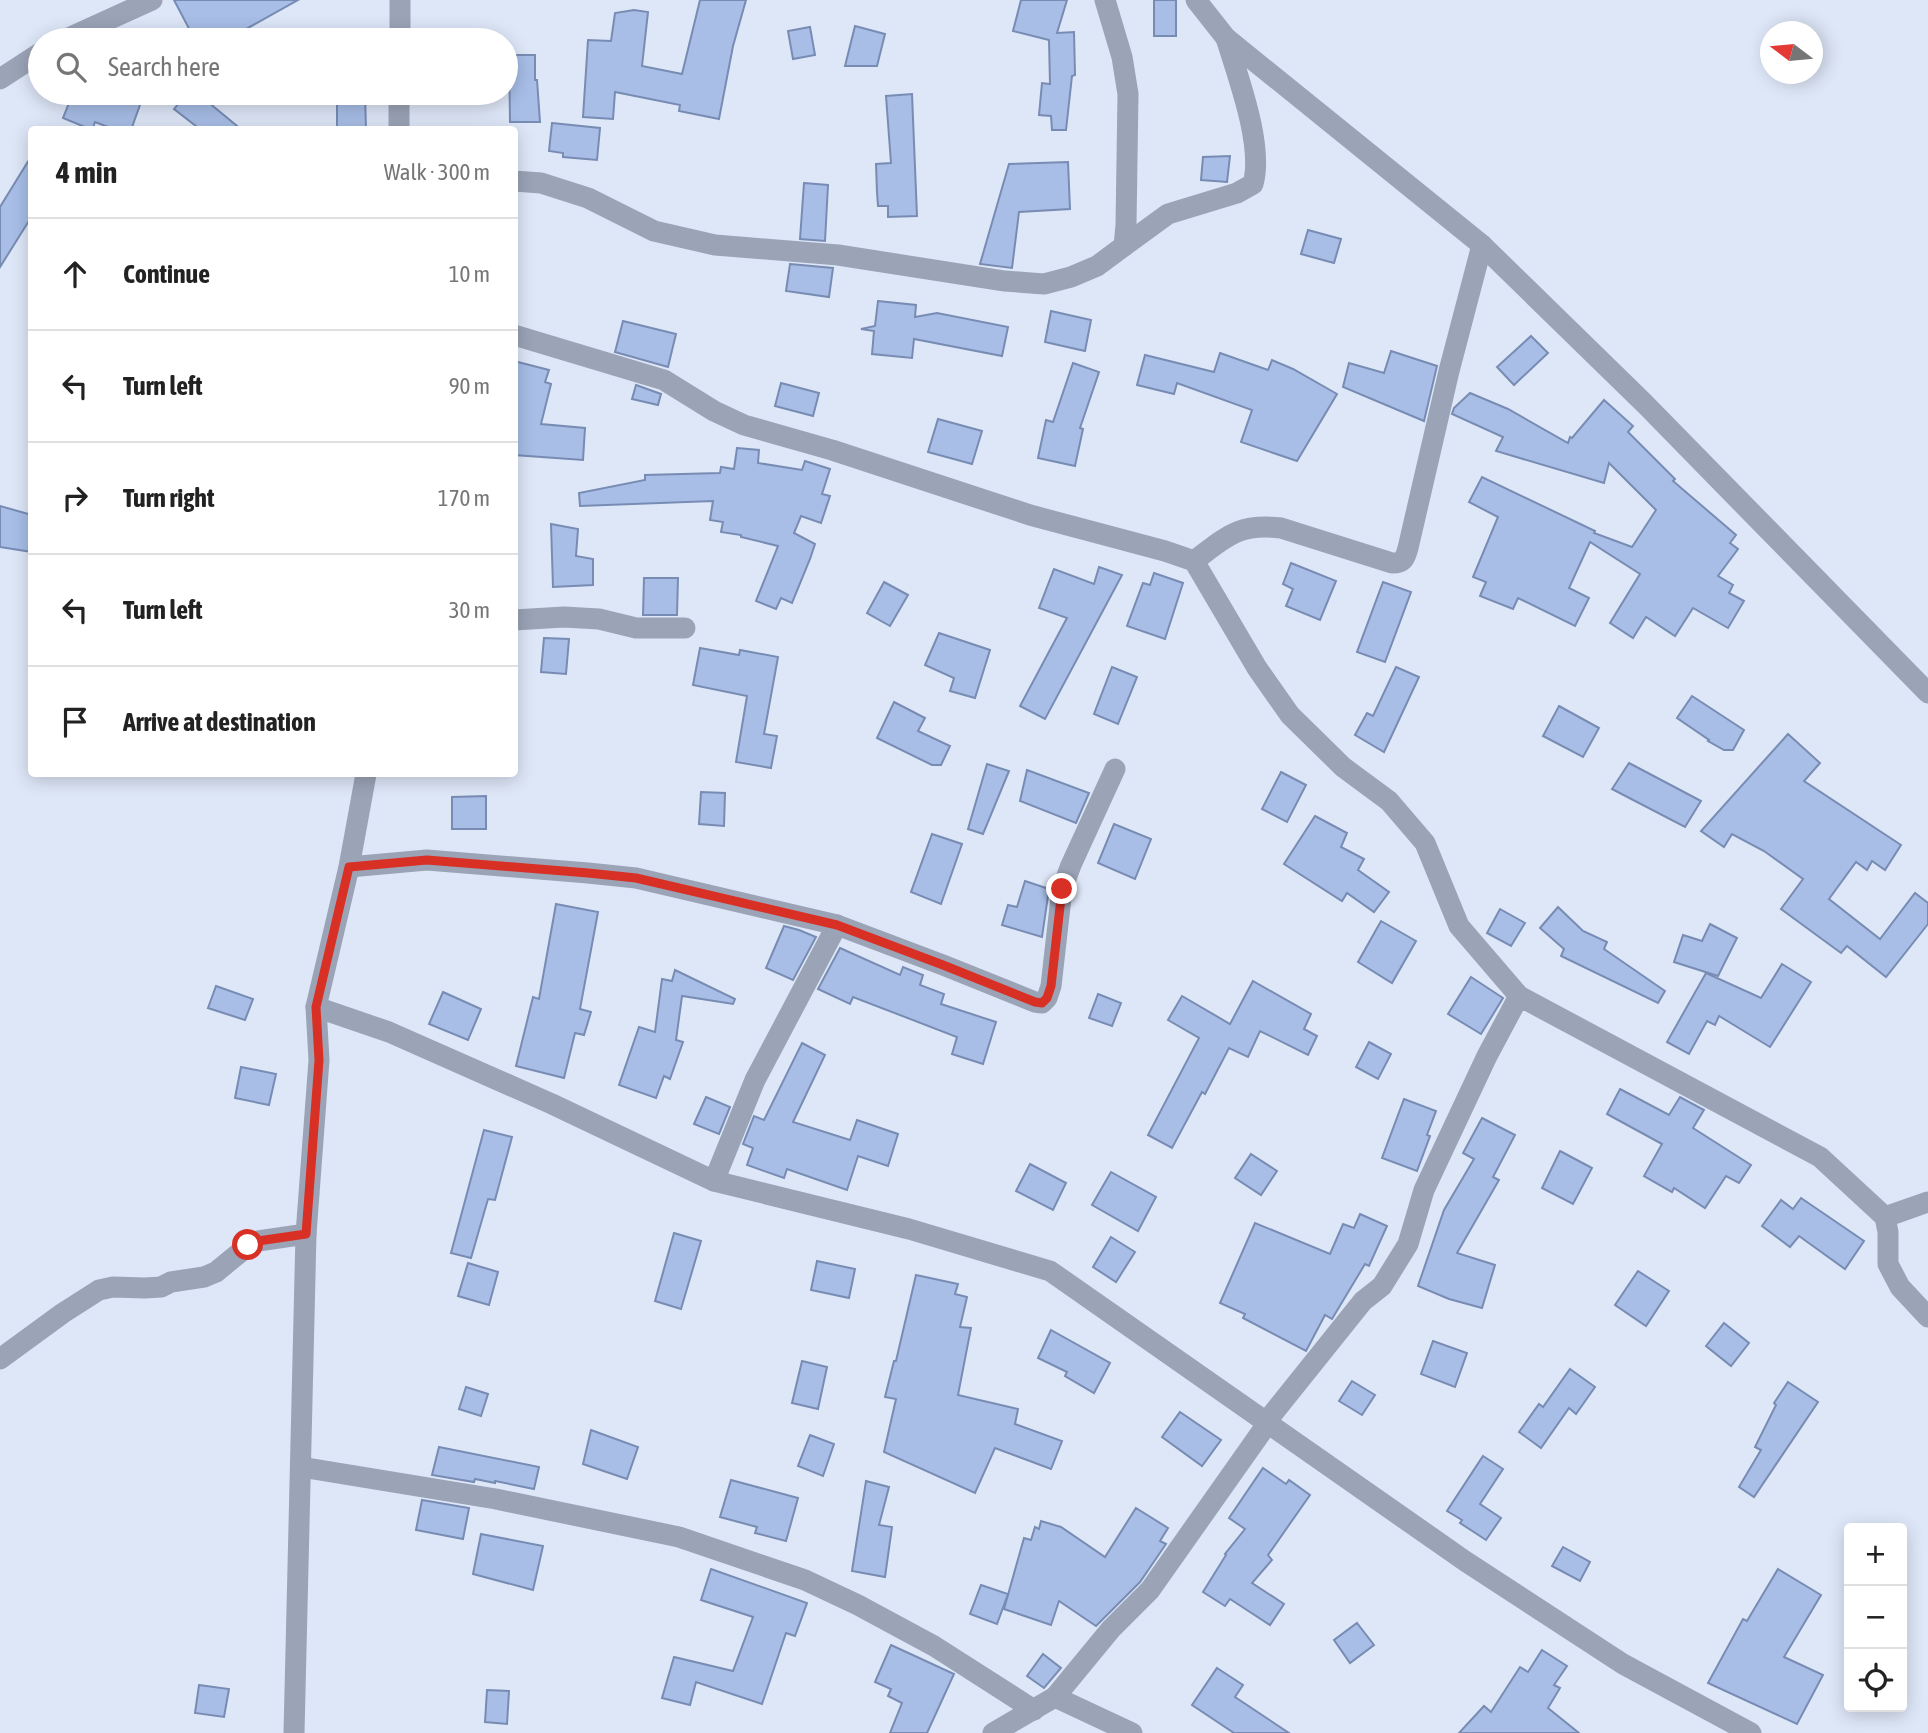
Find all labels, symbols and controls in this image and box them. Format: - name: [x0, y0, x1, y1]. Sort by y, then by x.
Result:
- north arrow: [1760, 21, 1823, 84]
- search box: [28, 28, 518, 105]
- icon: search: [52, 48, 90, 86]
- text: Search here: [108, 52, 220, 82]
- text: 4 min: [56, 155, 117, 189]
- text: Walk · 300 m: [384, 159, 490, 185]
- icon: ahead: [56, 255, 94, 293]
- text: Continue: [123, 259, 210, 289]
- text: 10 m: [449, 261, 490, 287]
- icon: left: [56, 367, 94, 405]
- text: Turn left: [123, 371, 203, 401]
- text: 90 m: [449, 373, 490, 399]
- icon: right: [56, 479, 94, 517]
- text: Turn right: [123, 483, 214, 513]
- text: 170 m: [438, 485, 490, 511]
- icon: left: [56, 591, 94, 629]
- text: Turn left: [123, 595, 203, 625]
- text: 30 m: [449, 597, 490, 623]
- icon: arrive: [56, 703, 94, 741]
- text: Arrive at destination: [123, 707, 316, 737]
- route end: [1046, 873, 1077, 904]
- route start: [232, 1229, 263, 1260]
- map controls: [1844, 1523, 1907, 1712]
- button: +: [1844, 1523, 1907, 1586]
- button: −: [1844, 1586, 1907, 1649]
- button: locate: [1844, 1649, 1907, 1712]

